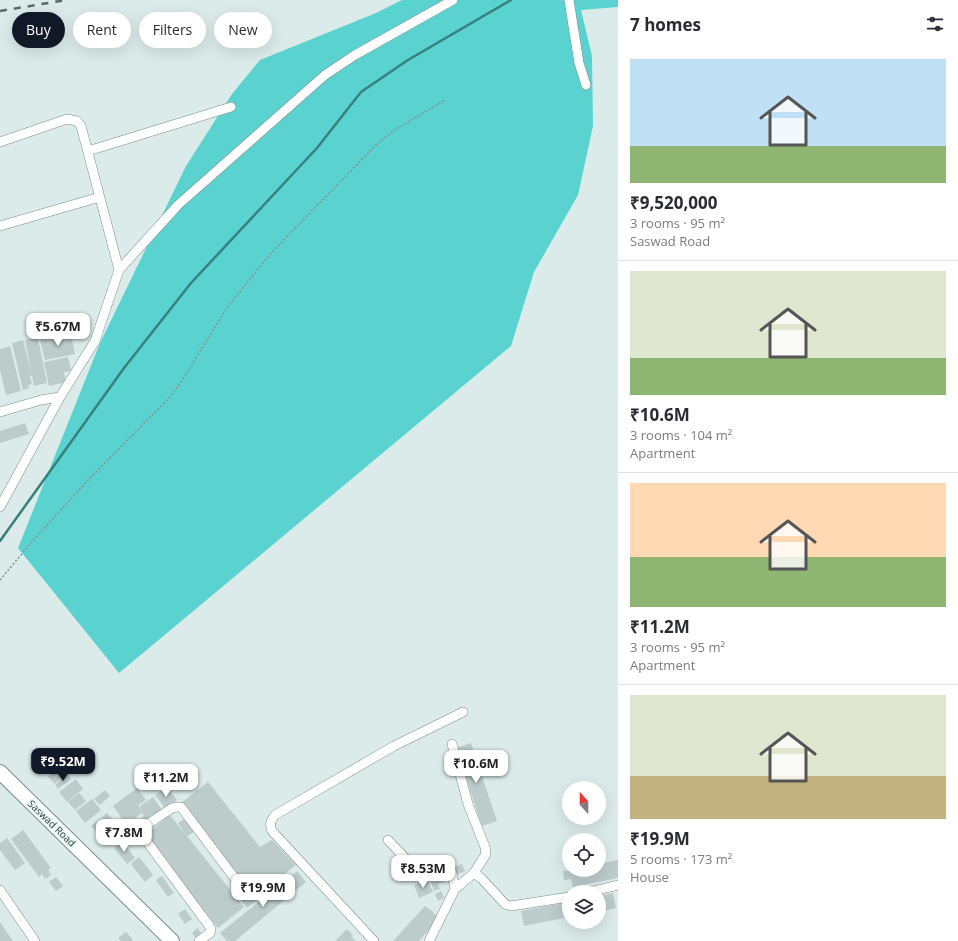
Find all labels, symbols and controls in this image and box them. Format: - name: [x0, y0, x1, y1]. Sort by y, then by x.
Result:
- chip: Buy: [12, 12, 65, 48]
- chip: Rent: [73, 12, 131, 48]
- chip: Filters: [139, 12, 206, 48]
- chip: New: [214, 12, 272, 48]
- text: 7 homes: [630, 13, 701, 36]
- icon: filters: [924, 13, 946, 35]
- icon: home: [752, 85, 824, 157]
- text: ₹9,520,000: [630, 191, 717, 214]
- text: 3 rooms · 95 m²: [630, 214, 725, 232]
- text: Saswad Road: [630, 232, 710, 250]
- icon: home: [752, 297, 824, 369]
- pin: ₹5.67M: [25, 313, 91, 347]
- text: ₹5.67M: [35, 317, 81, 335]
- text: ₹10.6M: [630, 403, 690, 426]
- text: 3 rooms · 104 m²: [630, 426, 732, 444]
- text: Apartment: [630, 444, 695, 462]
- icon: home: [752, 509, 824, 581]
- text: ₹11.2M: [630, 615, 690, 638]
- text: 3 rooms · 95 m²: [630, 638, 725, 656]
- text: Apartment: [630, 656, 695, 674]
- icon: home: [752, 721, 824, 793]
- pin: ₹9.52M: [30, 748, 96, 782]
- pin: ₹10.6M: [443, 750, 509, 784]
- text: ₹9.52M: [40, 752, 86, 770]
- text: ₹10.6M: [453, 754, 499, 772]
- pin: ₹11.2M: [133, 764, 199, 798]
- text: ₹11.2M: [143, 768, 189, 786]
- north arrow: [562, 781, 606, 825]
- map controls: [562, 781, 606, 929]
- street label: Saswad Road: [25, 797, 79, 849]
- pin: ₹7.8M: [96, 819, 152, 853]
- text: ₹7.8M: [105, 823, 143, 841]
- text: ₹19.9M: [630, 827, 690, 850]
- button: locate: [562, 833, 606, 877]
- text: 5 rooms · 173 m²: [630, 850, 732, 868]
- pin: ₹8.53M: [390, 855, 456, 889]
- text: ₹8.53M: [400, 859, 446, 877]
- text: House: [630, 868, 669, 886]
- pin: ₹19.9M: [230, 874, 296, 908]
- text: ₹19.9M: [240, 878, 286, 896]
- button: layers: [562, 885, 606, 929]

